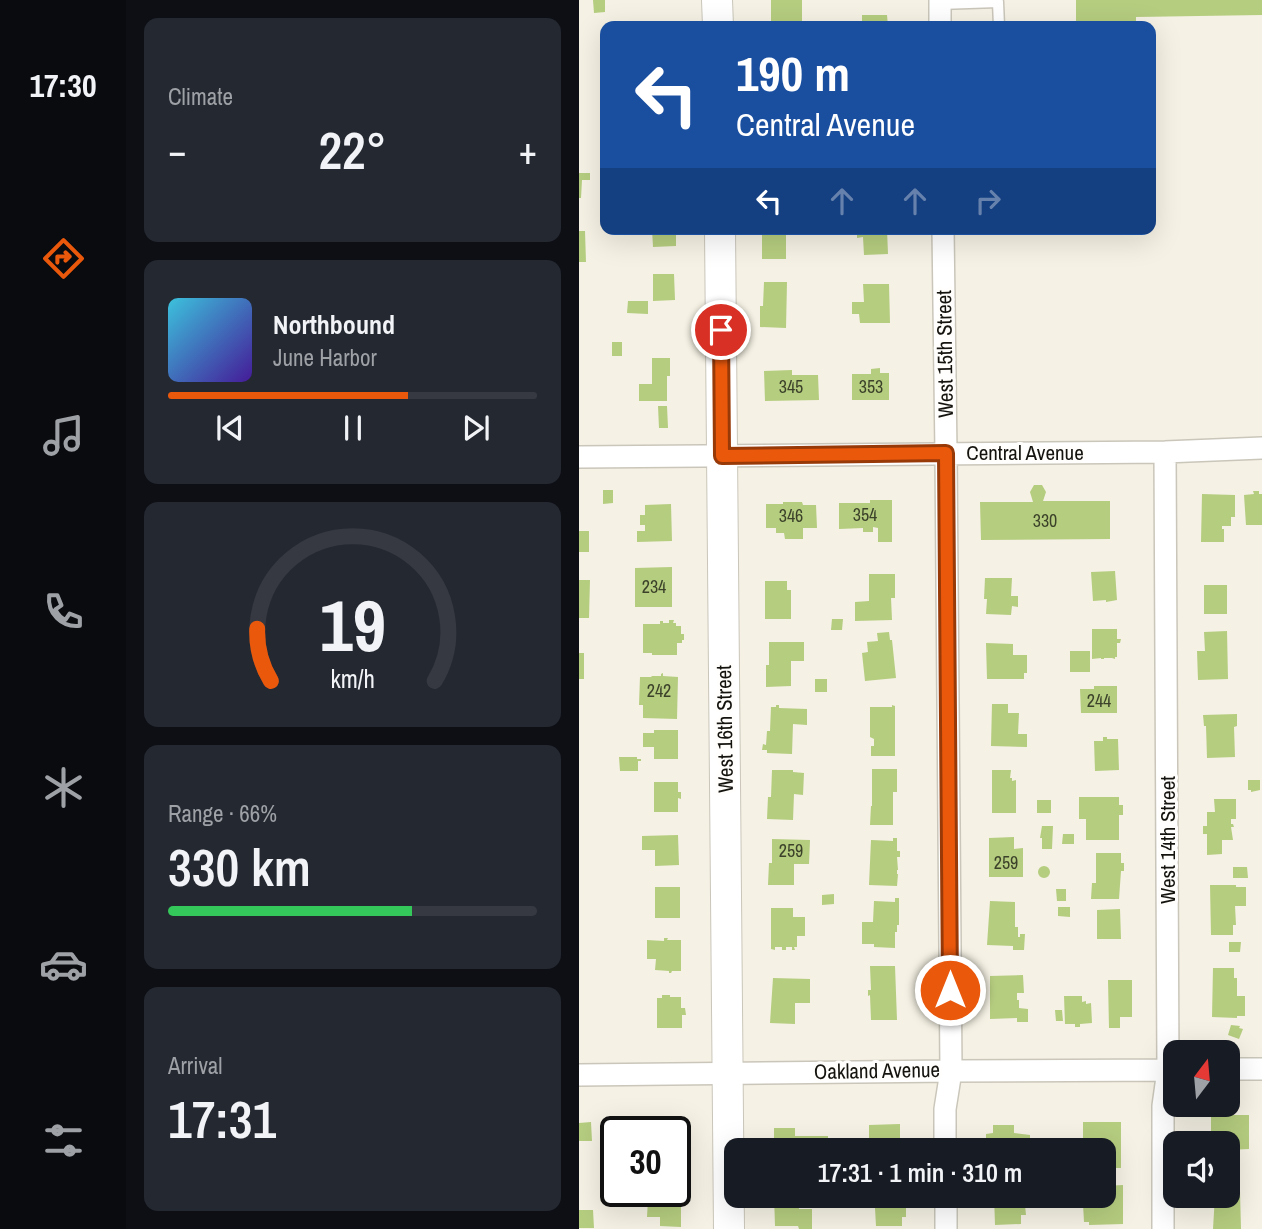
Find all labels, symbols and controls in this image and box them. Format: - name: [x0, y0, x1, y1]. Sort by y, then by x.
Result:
- text: 190 m: [736, 40, 850, 106]
- icon: left: [621, 49, 712, 140]
- text: 17:30: [29, 64, 97, 107]
- text: Climate: [168, 81, 233, 112]
- text: Central Avenue: [736, 103, 915, 146]
- text: 22°: [318, 115, 387, 185]
- text: −: [168, 125, 186, 176]
- text: +: [519, 125, 537, 176]
- icon: left: [750, 182, 788, 220]
- icon: ahead: [823, 182, 861, 220]
- icon: ahead: [896, 182, 934, 220]
- icon: right: [969, 182, 1007, 220]
- icon: directions: [39, 234, 88, 283]
- street label: West 15th Street: [929, 290, 960, 418]
- pin: [691, 300, 751, 360]
- text: Northbound: [273, 307, 395, 342]
- icon: arrive: [702, 311, 740, 349]
- text: June Harbor: [273, 342, 377, 373]
- house number: 345: [779, 374, 803, 399]
- house number: 353: [859, 374, 883, 399]
- icon: previous: [211, 409, 249, 447]
- icon: pause: [334, 409, 372, 447]
- icon: next: [457, 409, 495, 447]
- icon: music: [39, 411, 88, 460]
- street label: Central Avenue: [966, 438, 1084, 467]
- house number: 354: [853, 502, 877, 527]
- house number: 346: [779, 503, 803, 528]
- house number: 330: [1033, 508, 1057, 533]
- house number: 234: [642, 574, 666, 599]
- text: 19: [319, 576, 386, 674]
- icon: phone: [39, 587, 88, 636]
- text: km/h: [330, 661, 375, 695]
- street label: West 16th Street: [709, 665, 740, 793]
- house number: 242: [647, 678, 671, 703]
- house number: 244: [1087, 688, 1111, 713]
- icon: climate: [39, 763, 88, 812]
- street label: West 14th Street: [1153, 776, 1182, 904]
- text: Range · 66%: [168, 798, 277, 829]
- text: 330 km: [168, 832, 311, 902]
- house number: 259: [779, 838, 803, 863]
- house number: 259: [994, 850, 1018, 875]
- icon: car: [39, 940, 88, 989]
- position arrow: [913, 953, 987, 1027]
- north arrow: [1163, 1040, 1241, 1116]
- map controls: [1163, 1040, 1240, 1208]
- text: Arrival: [168, 1050, 223, 1081]
- street label: Oakland Avenue: [814, 1055, 940, 1086]
- text: 17:31: [168, 1084, 276, 1154]
- icon: filters: [39, 1116, 88, 1165]
- speed limit sign: 30: [600, 1116, 691, 1207]
- button: sound: [1163, 1131, 1240, 1208]
- text: 17:31 · 1 min · 310 m: [818, 1155, 1022, 1190]

